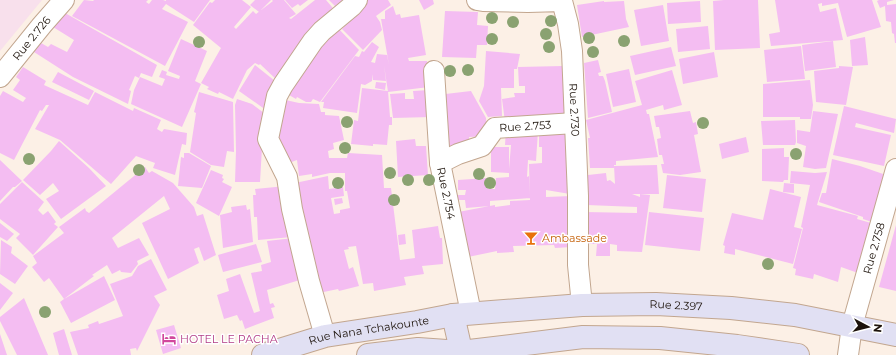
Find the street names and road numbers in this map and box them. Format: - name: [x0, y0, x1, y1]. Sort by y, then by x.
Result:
- street label: Rue 2.726: [9, 13, 54, 63]
- street label: Rue 2.730: [566, 83, 583, 137]
- street label: Rue 2.753: [499, 117, 552, 135]
- street label: Rue 2.754: [434, 166, 459, 221]
- street label: Rue 2.758: [860, 221, 888, 276]
- street label: Rue 2.397: [649, 297, 703, 313]
- street label: Rue Nana Tchakounte: [307, 313, 431, 348]

